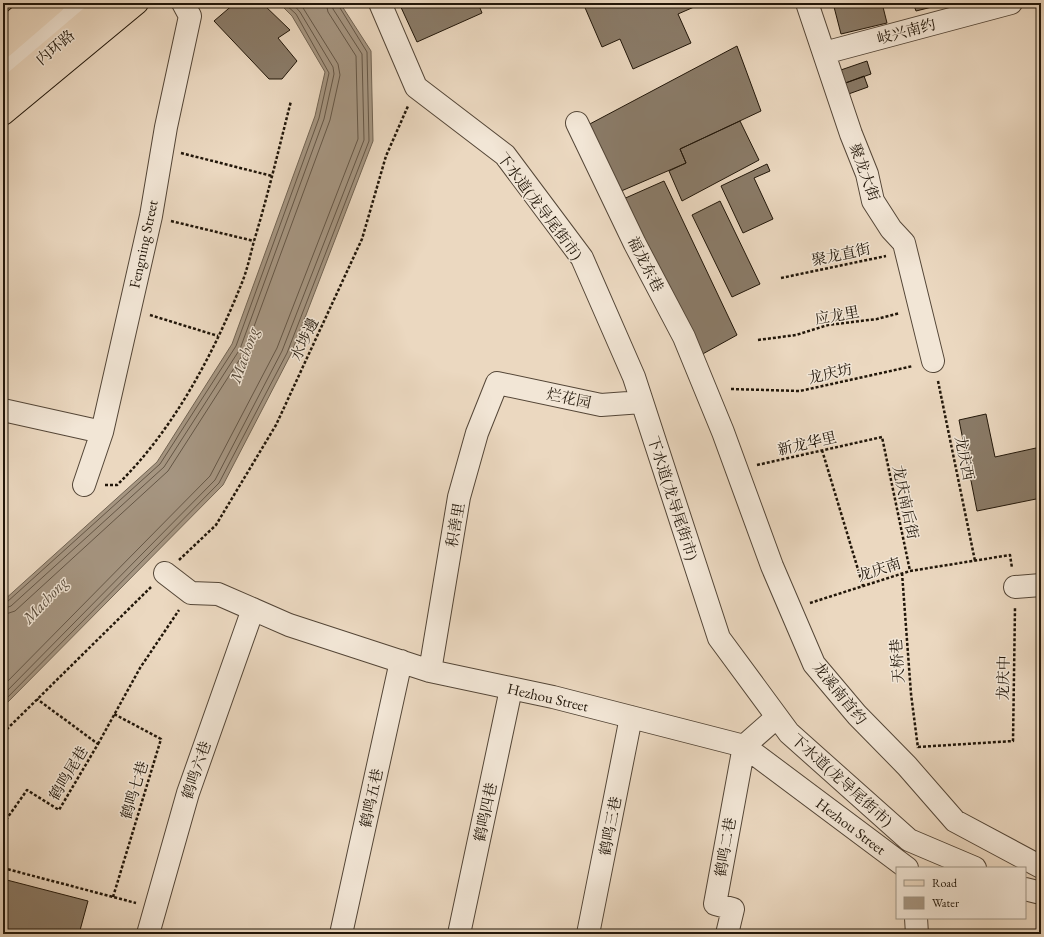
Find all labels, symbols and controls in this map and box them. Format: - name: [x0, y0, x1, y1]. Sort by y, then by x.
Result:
- street label: 岐兴南约: [875, 14, 937, 48]
- street label: 内环路: [32, 25, 78, 69]
- street label: 聚龙大街: [846, 141, 884, 203]
- street label: 下水道(龙导尾街市): [493, 149, 587, 264]
- street label: Fengning Street: [124, 198, 162, 290]
- street label: 福龙东巷: [624, 233, 668, 295]
- street label: 聚龙直街: [810, 238, 872, 270]
- street label: 应龙里: [813, 302, 861, 328]
- street label: 水埗邊: [286, 315, 322, 363]
- water label: Machong: [224, 323, 264, 386]
- street label: 龙庆坊: [806, 359, 854, 387]
- street label: 烂花园: [545, 384, 593, 412]
- street label: 新龙华里: [776, 427, 838, 459]
- street label: 下水道(龙导尾街市): [644, 434, 702, 563]
- street label: 龙庆西: [951, 434, 979, 482]
- street label: 龙庆南后街: [889, 463, 923, 541]
- street label: 积善里: [442, 501, 468, 549]
- street label: 龙庆南: [855, 553, 903, 585]
- water label: Machong: [17, 571, 73, 629]
- street label: 天桥巷: [886, 638, 908, 684]
- street label: 龙庆中: [993, 655, 1013, 701]
- street label: 龙溪南首约: [809, 658, 871, 728]
- street label: Hezhou Street: [506, 678, 591, 716]
- street label: 下水道(龙导尾街市): [788, 730, 897, 831]
- street label: 鹤鸣六巷: [177, 739, 215, 801]
- street label: 鹤鸣尾巷: [44, 742, 92, 804]
- street label: 鹤鸣七巷: [116, 759, 152, 821]
- street label: 鹤鸣五巷: [355, 767, 387, 829]
- street label: 鹤鸣四巷: [469, 781, 501, 843]
- street label: Hezhou Street: [812, 794, 890, 859]
- street label: 鹤鸣三巷: [595, 795, 625, 857]
- street label: 鹤鸣二巷: [710, 816, 740, 878]
- legend: [896, 867, 1026, 919]
- text: Road: [932, 875, 958, 891]
- text: Water: [932, 895, 959, 911]

